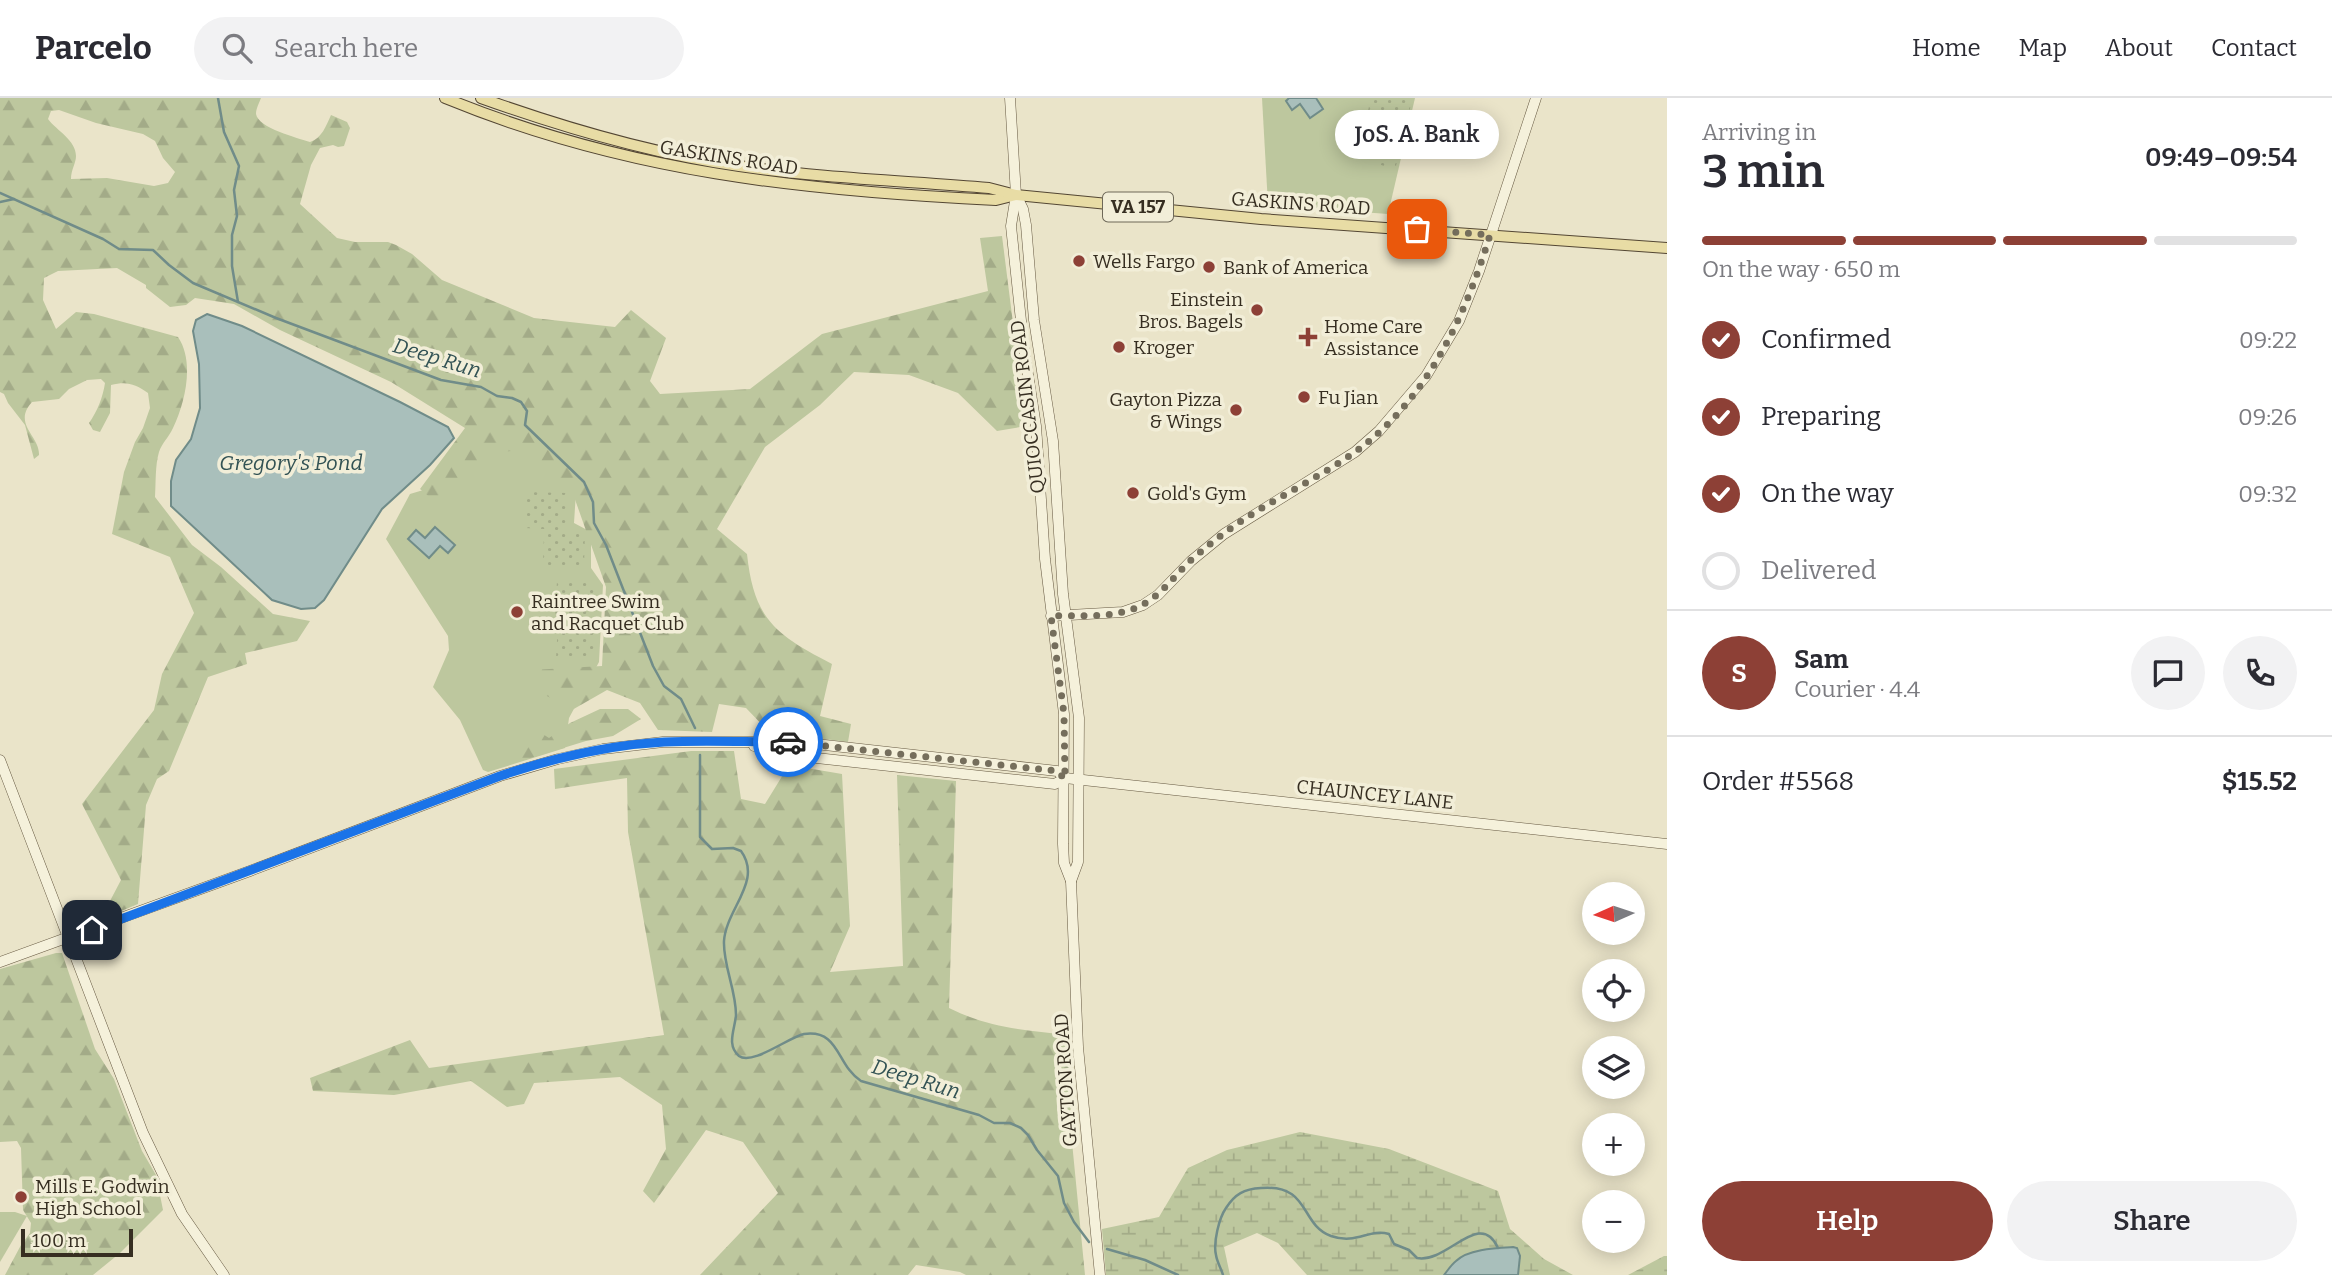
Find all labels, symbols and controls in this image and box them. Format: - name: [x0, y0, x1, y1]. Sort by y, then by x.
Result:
- search box: [194, 17, 684, 80]
- text: Parcelo: [35, 28, 152, 68]
- icon: search: [218, 29, 256, 67]
- text: Search here: [274, 33, 418, 64]
- text: Home: [1912, 34, 1981, 62]
- text: Map: [2019, 34, 2067, 62]
- text: About: [2105, 34, 2173, 62]
- text: Contact: [2211, 34, 2297, 62]
- callout: JoS. A. Bank: [1335, 110, 1499, 159]
- text: Arriving in: [1702, 118, 1816, 146]
- text: JoS. A. Bank: [1354, 120, 1480, 148]
- street label: GASKINS ROAD: [658, 135, 800, 180]
- text: 09:49–09:54: [2145, 142, 2297, 173]
- text: 3 min: [1702, 144, 1825, 199]
- street label: GASKINS ROAD: [1231, 187, 1371, 220]
- road number: VA 157: [1103, 192, 1173, 222]
- pin: [1387, 199, 1447, 259]
- icon: bag: [1398, 210, 1436, 248]
- place label: Wells Fargo: [1093, 250, 1195, 273]
- marker: Wells Fargo: [1071, 253, 1087, 269]
- text: On the way · 650 m: [1702, 255, 1900, 283]
- place label: Bank of America: [1223, 256, 1369, 279]
- marker: Bank of America: [1201, 259, 1217, 275]
- place label: Einstein Bros. Bagels: [1138, 288, 1243, 333]
- marker: Einstein Bros. Bagels: [1249, 302, 1265, 318]
- place label: Home Care Assistance: [1324, 315, 1423, 360]
- street label: QUIOCCASIN ROAD: [1005, 319, 1050, 495]
- icon: check: [1702, 321, 1740, 359]
- text: Confirmed: [1761, 324, 1891, 355]
- text: 09:22: [2239, 326, 2297, 354]
- marker: Home Care Assistance: [1298, 327, 1318, 347]
- water label: Deep Run: [390, 332, 484, 384]
- place label: Kroger: [1133, 336, 1195, 359]
- marker: Kroger: [1111, 339, 1127, 355]
- place label: Fu Jian: [1318, 386, 1378, 409]
- place label: Gayton Pizza & Wings: [1109, 388, 1223, 433]
- marker: Fu Jian: [1296, 389, 1312, 405]
- icon: check: [1702, 398, 1740, 436]
- text: Preparing: [1761, 401, 1881, 432]
- marker: Gayton Pizza & Wings: [1228, 402, 1244, 418]
- text: 09:26: [2238, 403, 2297, 431]
- water label: Gregory's Pond: [219, 450, 363, 476]
- icon: check: [1702, 475, 1740, 513]
- text: On the way: [1761, 478, 1894, 509]
- text: 09:32: [2238, 480, 2297, 508]
- place label: Gold's Gym: [1147, 482, 1246, 505]
- marker: Gold's Gym: [1125, 485, 1141, 501]
- text: Delivered: [1761, 555, 1876, 586]
- place label: Raintree Swim and Racquet Club: [531, 590, 684, 635]
- marker: Raintree Swim and Racquet Club: [509, 604, 525, 620]
- button: chat: [2131, 636, 2205, 710]
- button: phone: [2223, 636, 2297, 710]
- text: Sam: [1794, 644, 1849, 675]
- text: S: [1731, 658, 1747, 689]
- text: Courier · 4.4: [1794, 675, 1920, 703]
- courier: [753, 707, 823, 777]
- icon: car: [769, 723, 807, 761]
- text: Order #5568: [1702, 766, 1854, 797]
- text: $15.52: [2222, 766, 2297, 797]
- street label: CHAUNCEY LANE: [1295, 775, 1455, 814]
- north arrow: [1582, 882, 1645, 945]
- map controls: [1582, 882, 1645, 1253]
- pin: [62, 900, 122, 960]
- icon: home: [73, 911, 111, 949]
- button: locate: [1582, 959, 1645, 1022]
- street label: GAYTON ROAD: [1049, 1013, 1082, 1147]
- button: layers: [1582, 1036, 1645, 1099]
- water label: Deep Run: [869, 1053, 963, 1105]
- button: +: [1582, 1113, 1645, 1176]
- place label: Mills E. Godwin High School: [35, 1175, 170, 1220]
- button: Help: [1702, 1181, 1993, 1261]
- button: Share: [2007, 1181, 2297, 1261]
- marker: Mills E. Godwin High School: [13, 1189, 29, 1205]
- button: −: [1582, 1190, 1645, 1253]
- scale bar: [21, 1226, 133, 1258]
- text: 100 m: [32, 1229, 86, 1252]

